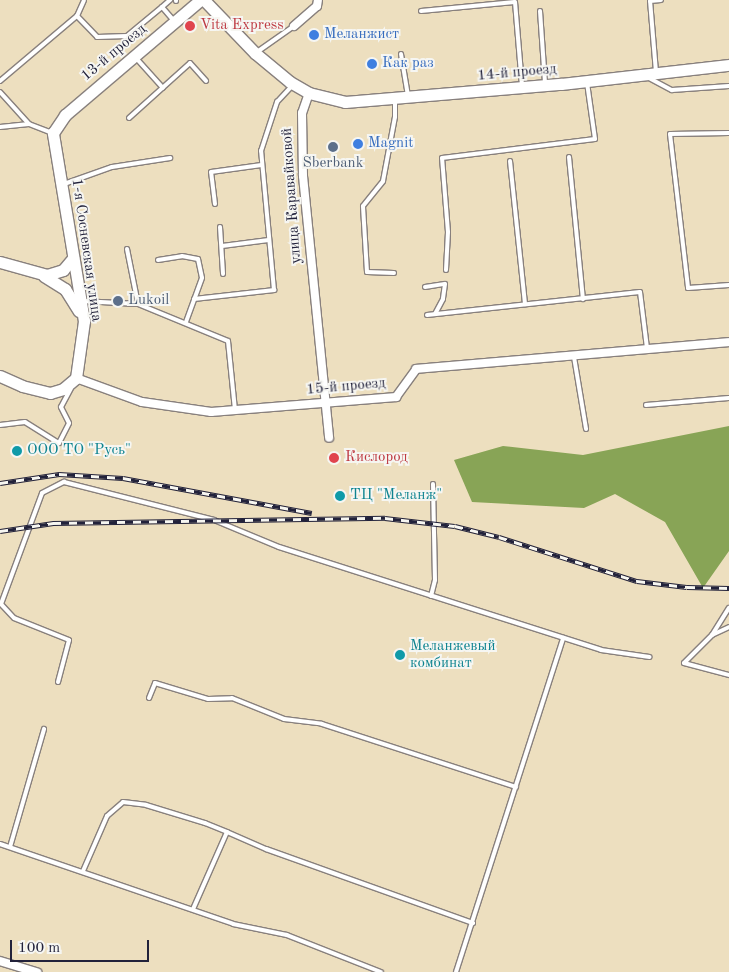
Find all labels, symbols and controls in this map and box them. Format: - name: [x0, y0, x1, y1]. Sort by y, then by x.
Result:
- place label: Vita Express: [200, 17, 284, 35]
- marker: Vita Express: [184, 20, 196, 32]
- street label: 13-й проезд: [78, 21, 150, 85]
- place label: Меланжист: [324, 26, 399, 44]
- marker: Меланжист: [308, 29, 320, 41]
- place label: Как раз: [382, 55, 434, 73]
- marker: Как раз: [366, 58, 378, 70]
- street label: 14-й проезд: [477, 61, 557, 85]
- street label: улица Каравайковой: [278, 127, 306, 265]
- place label: Magnit: [368, 135, 413, 153]
- marker: Magnit: [352, 138, 364, 150]
- marker: Sberbank: [327, 141, 339, 153]
- place label: Sberbank: [302, 155, 364, 173]
- street label: 1-я Сосневская улица: [67, 177, 105, 323]
- place label: Lukoil: [128, 292, 169, 310]
- marker: Lukoil: [112, 295, 124, 307]
- street label: 15-й проезд: [306, 375, 386, 399]
- place label: ООО ТО "Русь": [27, 442, 131, 460]
- marker: ООО ТО "Русь": [11, 445, 23, 457]
- place label: Кислород: [345, 449, 408, 467]
- marker: Кислород: [327, 451, 341, 465]
- place label: ТЦ "Меланж": [350, 487, 442, 505]
- marker: ТЦ "Меланж": [334, 490, 346, 502]
- place label: Меланжевый комбинат: [410, 637, 495, 672]
- marker: Меланжевый комбинат: [394, 649, 406, 661]
- scale bar: [12, 930, 151, 962]
- text: 100 m: [18, 941, 60, 956]

